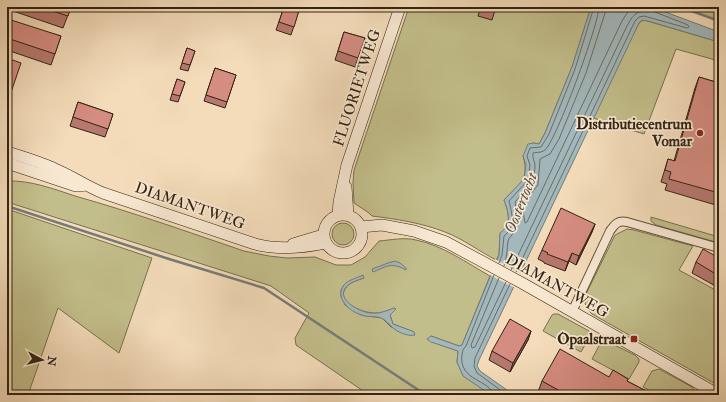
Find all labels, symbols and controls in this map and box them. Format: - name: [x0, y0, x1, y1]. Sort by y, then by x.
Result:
- street label: FLUORIETWEG: [329, 27, 385, 149]
- place label: Distributiecentrum Vomar: [576, 115, 692, 151]
- marker: Distributiecentrum Vomar: [695, 128, 705, 138]
- water label: Oostertocht: [500, 168, 543, 236]
- street label: DIAMANTWEG: [132, 178, 248, 234]
- street label: DIAMANTWEG: [502, 250, 612, 322]
- place label: Opaalstraat: [557, 330, 626, 350]
- marker: Opaalstraat: [629, 334, 639, 344]
- north arrow: [22, 340, 62, 380]
- text: N: [44, 354, 59, 368]

